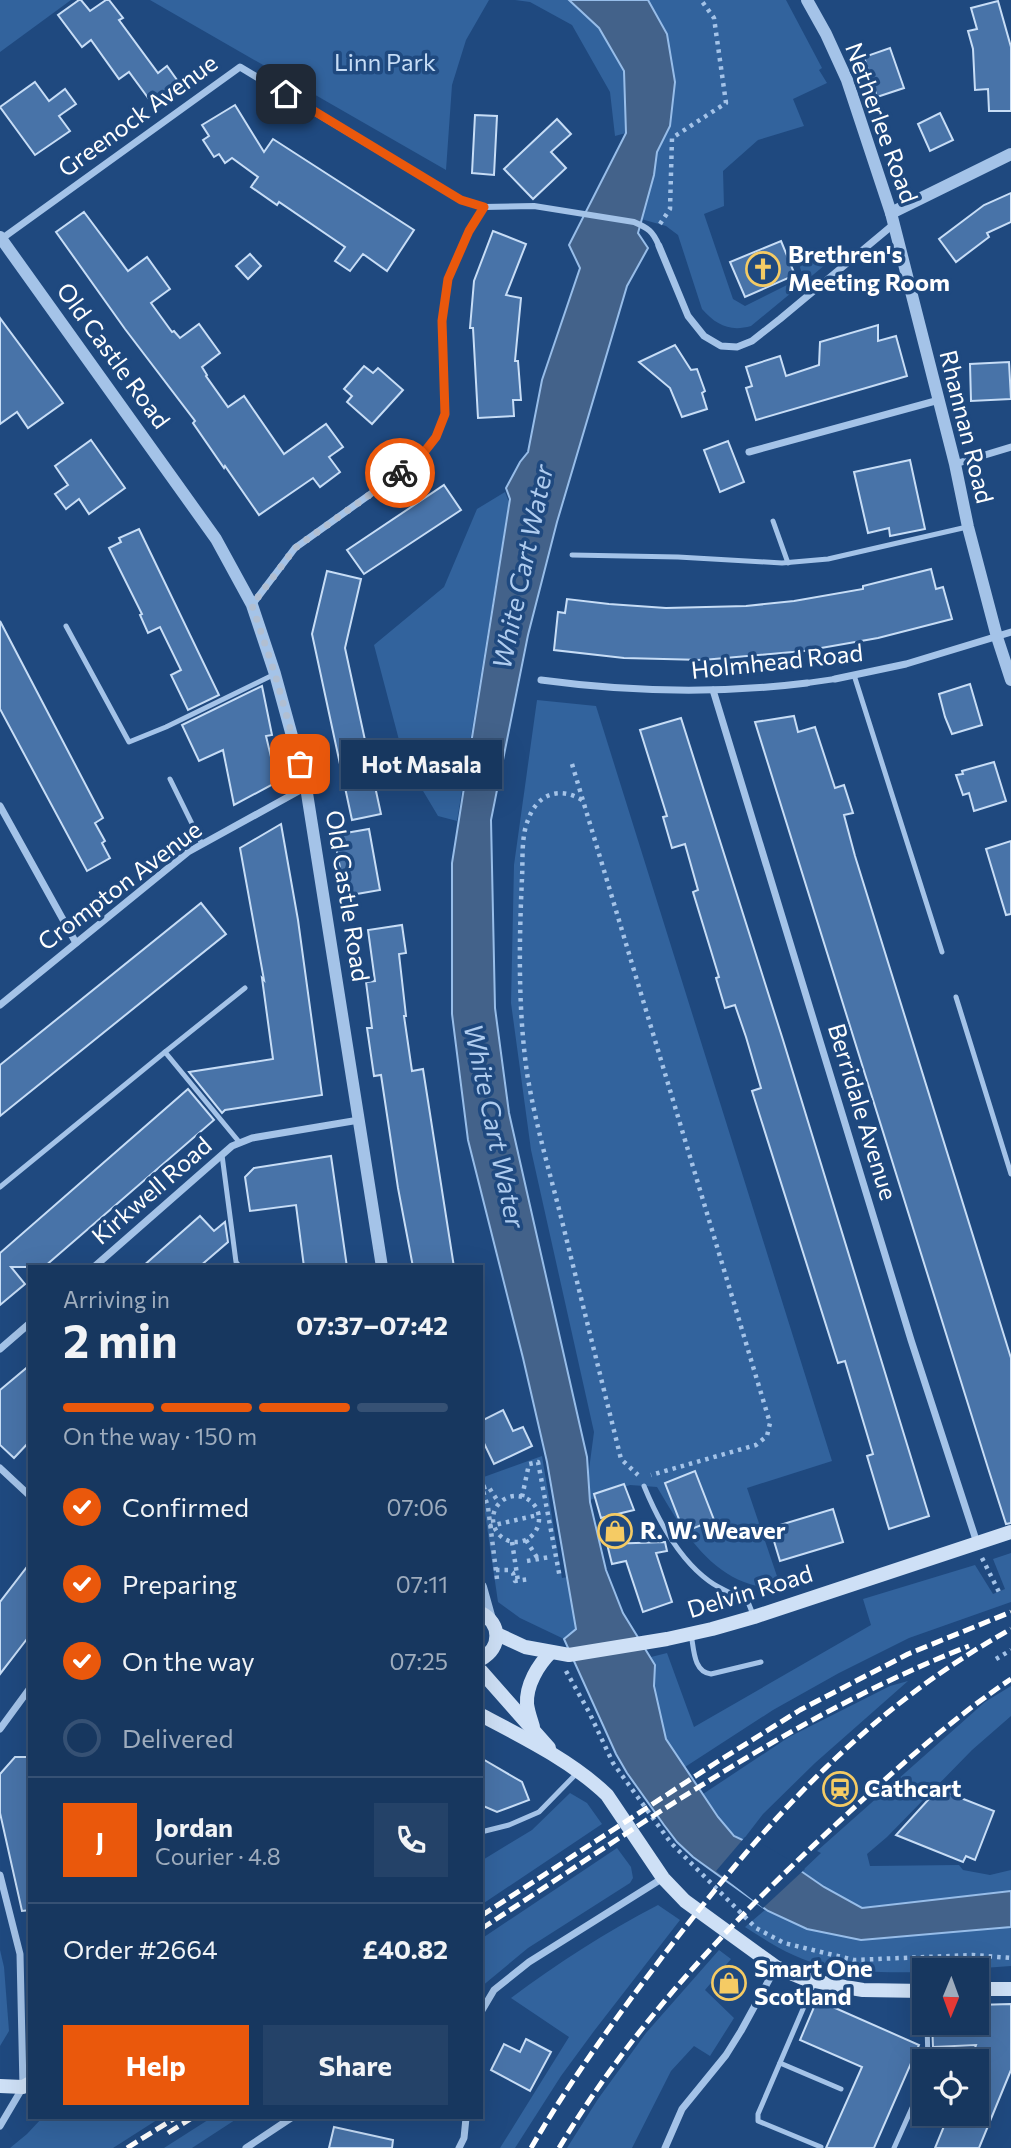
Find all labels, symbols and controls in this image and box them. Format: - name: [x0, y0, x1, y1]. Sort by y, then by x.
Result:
- street label: Netherlee Road: [840, 38, 925, 207]
- street label: Greenock Avenue: [52, 47, 222, 182]
- park label: Linn Park: [334, 47, 436, 76]
- pin: [256, 64, 316, 124]
- icon: home: [267, 75, 305, 113]
- place label: Brethren's Meeting Room: [788, 239, 950, 296]
- church icon: Brethren's Meeting Room: [744, 250, 782, 288]
- street label: Old Castle Road: [52, 277, 177, 434]
- street label: Rhannan Road: [934, 347, 1000, 506]
- courier: [365, 438, 435, 508]
- icon: bike: [381, 454, 419, 492]
- water label: White Cart Water: [485, 460, 559, 672]
- street label: Holmhead Road: [689, 637, 864, 684]
- pin: [270, 734, 330, 794]
- callout: Hot Masala: [342, 740, 503, 788]
- icon: bag: [281, 745, 319, 783]
- text: Hot Masala: [361, 750, 482, 778]
- street label: Old Castle Road: [321, 808, 376, 984]
- street label: Crompton Avenue: [32, 814, 207, 956]
- street label: Berridale Avenue: [823, 1020, 904, 1203]
- water label: White Cart Water: [459, 1021, 533, 1232]
- street label: Kirkwell Road: [85, 1130, 217, 1250]
- text: Arriving in: [63, 1285, 170, 1313]
- text: 07:37–07:42: [296, 1309, 448, 1340]
- text: 2 min: [63, 1311, 178, 1367]
- text: On the way · 150 m: [63, 1422, 257, 1450]
- icon: check: [63, 1488, 101, 1526]
- text: Confirmed: [122, 1491, 249, 1522]
- text: 07:06: [387, 1493, 448, 1521]
- shop icon: R. W. Weaver: [596, 1512, 634, 1550]
- place label: R. W. Weaver: [640, 1515, 786, 1544]
- street label: Delvin Road: [683, 1558, 816, 1623]
- icon: check: [63, 1565, 101, 1603]
- text: Preparing: [122, 1568, 237, 1599]
- text: 07:11: [396, 1570, 448, 1598]
- icon: check: [63, 1642, 101, 1680]
- text: On the way: [122, 1645, 255, 1676]
- text: 07:25: [390, 1647, 448, 1675]
- text: Delivered: [122, 1722, 233, 1753]
- station icon: Cathcart: [821, 1770, 859, 1808]
- place label: Cathcart: [864, 1773, 961, 1802]
- button: phone: [374, 1803, 448, 1877]
- text: Jordan: [155, 1811, 233, 1842]
- text: J: [96, 1825, 104, 1856]
- text: Courier · 4.8: [155, 1842, 281, 1870]
- text: Order #2664: [63, 1933, 218, 1964]
- text: £40.82: [362, 1933, 448, 1964]
- place label: Smart One Scotland: [754, 1953, 873, 2010]
- north arrow: [912, 1958, 989, 2035]
- map controls: [912, 1958, 989, 2126]
- shop icon: Smart One Scotland: [710, 1964, 748, 2002]
- button: Help: [63, 2025, 249, 2105]
- button: Share: [263, 2025, 448, 2105]
- button: locate: [912, 2049, 989, 2126]

